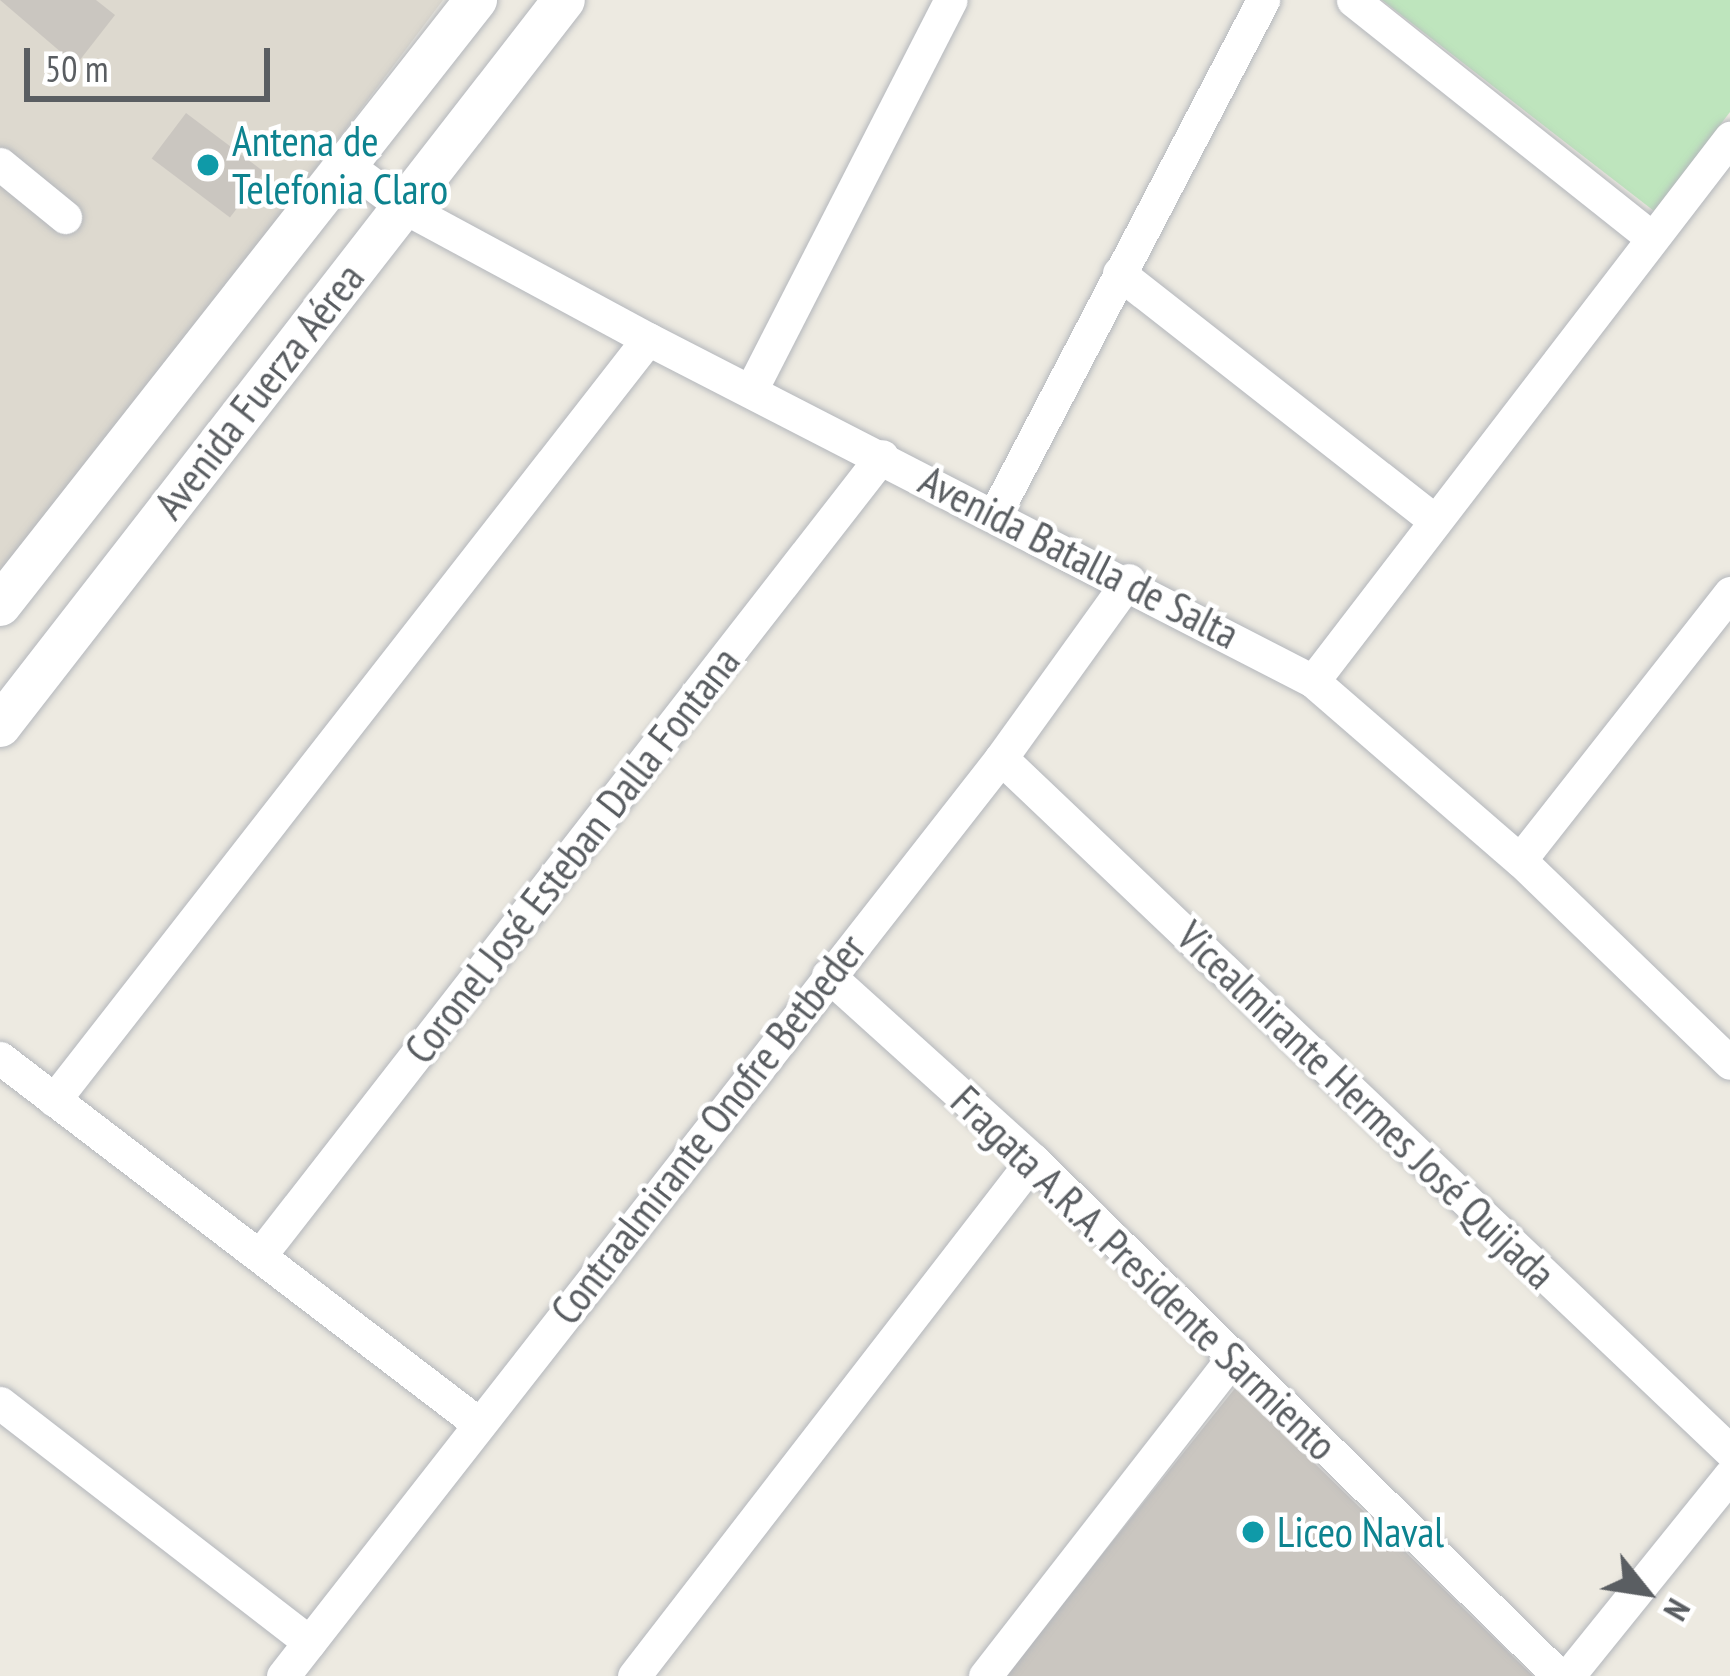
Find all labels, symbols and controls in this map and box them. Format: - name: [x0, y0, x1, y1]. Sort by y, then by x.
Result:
- scale bar: [30, 24, 276, 98]
- text: 50 m: [45, 45, 108, 92]
- place label: Antena de Telefonia Claro: [232, 116, 448, 214]
- marker: Antena de Telefonia Claro: [195, 152, 221, 178]
- street label: Avenida Fuerza Aérea: [143, 253, 375, 529]
- street label: Avenida Batalla de Salta: [911, 455, 1247, 659]
- street label: Coronel José Esteban Dalla Fontana: [394, 637, 750, 1073]
- street label: Vicealmirante Hermes José Quijada: [1166, 911, 1566, 1299]
- street label: Contraalmirante Onofre Betbeder: [540, 924, 876, 1334]
- street label: Fragata A.R.A. Presidente Sarmiento: [939, 1074, 1349, 1472]
- place label: Liceo Naval: [1277, 1507, 1444, 1557]
- marker: Liceo Naval: [1240, 1519, 1266, 1545]
- north arrow: [1586, 1532, 1706, 1652]
- text: N: [1655, 1592, 1701, 1629]

